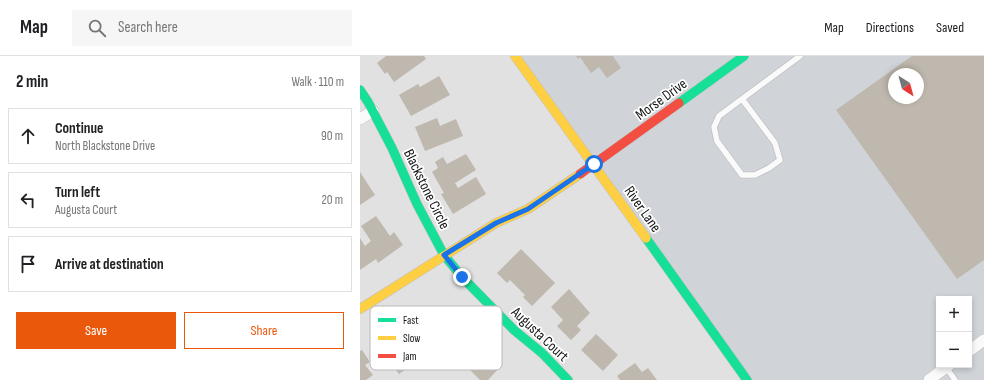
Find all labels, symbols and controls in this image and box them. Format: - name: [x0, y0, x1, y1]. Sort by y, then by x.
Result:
- search box: [72, 10, 352, 46]
- text: Map: [20, 16, 48, 39]
- icon: search: [86, 17, 108, 39]
- text: Search here: [118, 18, 178, 37]
- text: Map: [824, 19, 844, 36]
- text: Directions: [866, 19, 914, 36]
- text: Saved: [936, 19, 964, 36]
- north arrow: [888, 68, 924, 104]
- text: 2 min: [16, 72, 48, 92]
- text: Walk · 110 m: [291, 74, 344, 90]
- street label: Morse Drive: [632, 74, 691, 124]
- text: Continue: [55, 119, 104, 138]
- icon: ahead: [17, 125, 39, 147]
- text: 90 m: [321, 128, 343, 144]
- text: North Blackstone Drive: [55, 138, 155, 154]
- street label: Blackstone Circle: [399, 146, 454, 232]
- route start: [585, 155, 603, 173]
- text: Turn left: [55, 183, 100, 202]
- street label: River Lane: [620, 183, 665, 236]
- icon: left: [17, 189, 39, 211]
- text: 20 m: [321, 192, 343, 208]
- text: Augusta Court: [55, 202, 117, 218]
- icon: arrive: [17, 253, 39, 275]
- text: Arrive at destination: [55, 255, 164, 274]
- route end: [453, 268, 471, 286]
- map controls: [936, 296, 972, 368]
- button: +: [936, 296, 972, 332]
- street label: Augusta Court: [506, 302, 573, 366]
- legend: [370, 306, 502, 370]
- button: Save: [16, 312, 176, 349]
- button: Share: [184, 312, 344, 349]
- text: Fast: [403, 314, 419, 327]
- text: Slow: [403, 332, 420, 345]
- button: −: [936, 332, 972, 368]
- text: Jam: [402, 350, 417, 363]

